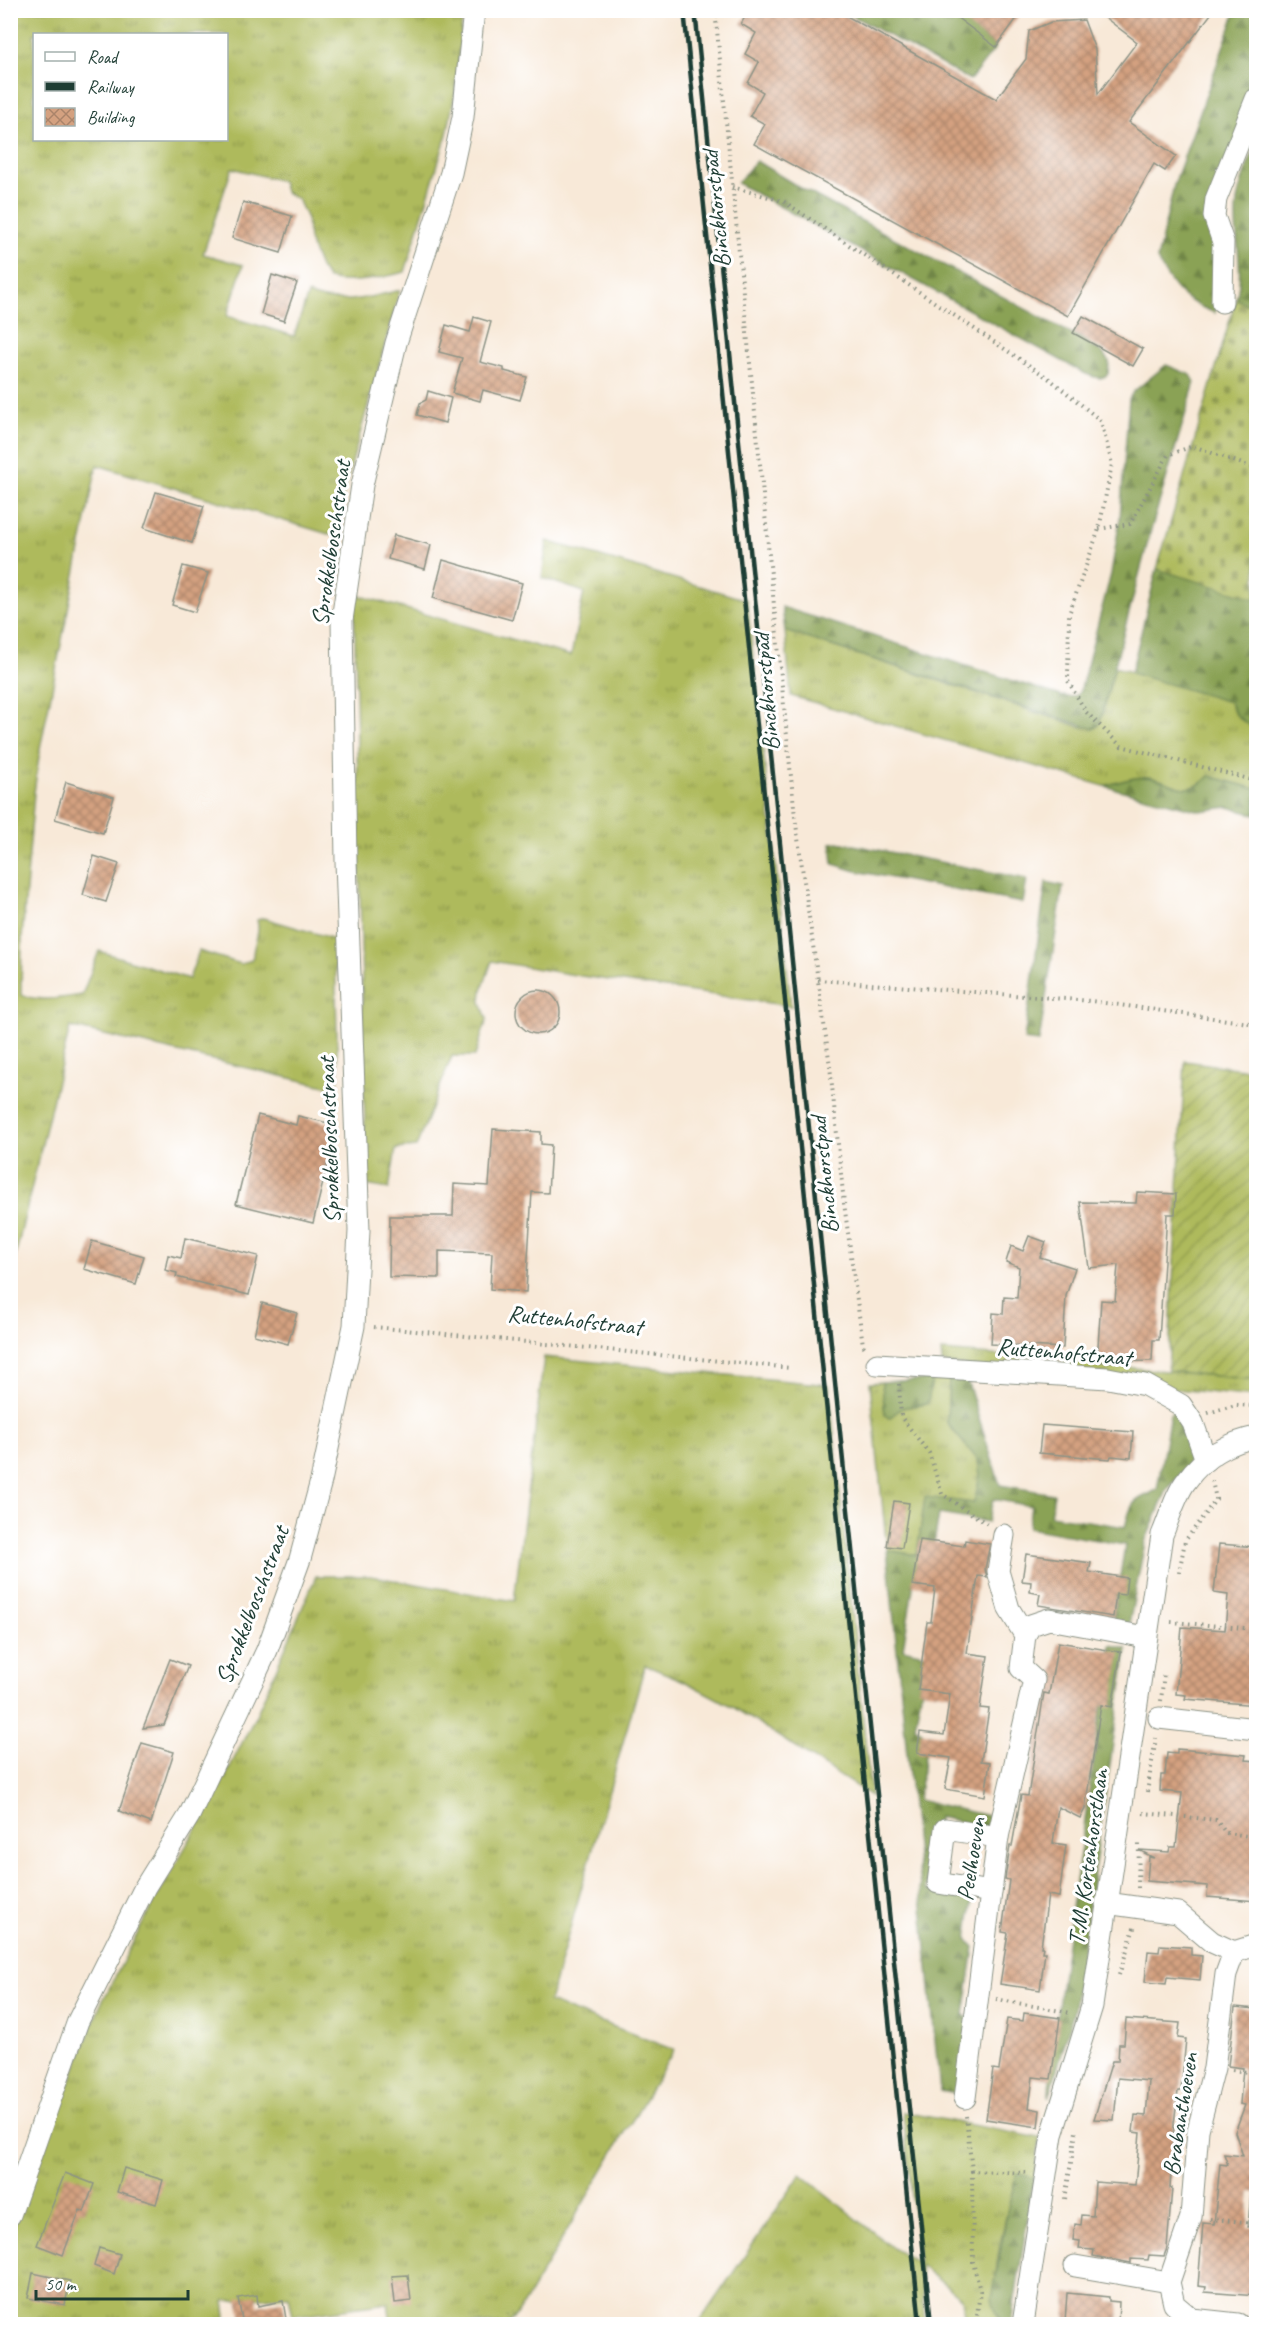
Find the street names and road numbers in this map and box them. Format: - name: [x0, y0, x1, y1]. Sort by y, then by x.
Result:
- street label: Binckhorstpad: [695, 145, 737, 269]
- street label: Sprokkelboschstraat: [305, 456, 358, 628]
- street label: Binckhorstpad: [746, 628, 786, 752]
- street label: Sprokkelboschstraat: [311, 1054, 347, 1224]
- street label: Binckhorstpad: [803, 1111, 845, 1235]
- street label: Ruttenhofstraat: [506, 1298, 647, 1342]
- street label: Ruttenhofstraat: [995, 1331, 1136, 1373]
- street label: Sprokkelboschstraat: [208, 1520, 297, 1688]
- street label: T.M. Kortenhorstlaan: [1061, 1766, 1115, 1947]
- street label: Peelhoeven: [950, 1814, 993, 1903]
- street label: Brabanthoeven: [1155, 2049, 1205, 2178]

